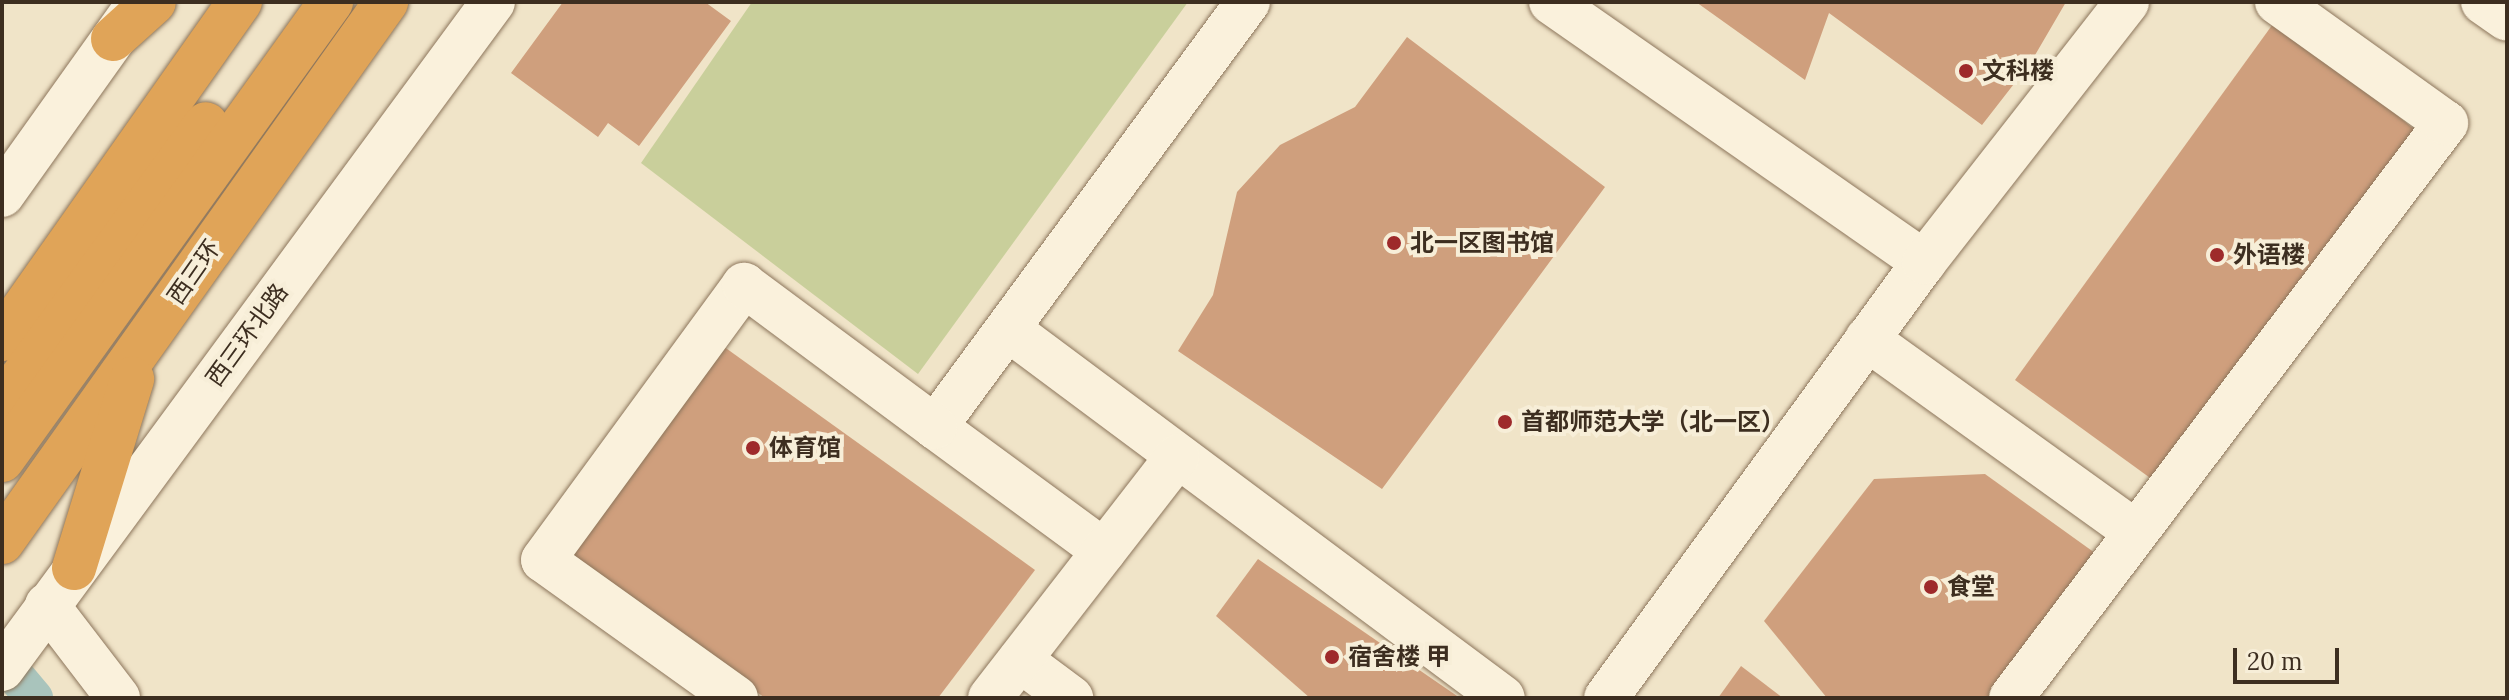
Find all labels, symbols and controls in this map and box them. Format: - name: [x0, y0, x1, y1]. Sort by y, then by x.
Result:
- place label: 文科楼: [1982, 57, 2054, 85]
- marker: 文科楼: [1957, 62, 1975, 80]
- place label: 北一区图书馆: [1410, 229, 1554, 257]
- street label: 西三环: [162, 234, 226, 310]
- marker: 北一区图书馆: [1385, 234, 1403, 252]
- place label: 外语楼: [2233, 241, 2305, 269]
- marker: 外语楼: [2208, 246, 2226, 264]
- street label: 西三环北路: [200, 278, 294, 392]
- place label: 首都师范大学（北一区）: [1521, 408, 1785, 436]
- marker: 首都师范大学（北一区）: [1496, 413, 1514, 431]
- place label: 体育馆: [769, 434, 841, 462]
- marker: 体育馆: [744, 439, 762, 457]
- place label: 食堂: [1947, 573, 1995, 601]
- marker: 食堂: [1922, 578, 1940, 596]
- scale bar: [2237, 632, 2343, 682]
- place label: 宿舍楼 甲: [1348, 643, 1450, 671]
- text: 20 m: [2247, 646, 2303, 677]
- marker: 宿舍楼 甲: [1323, 648, 1341, 666]

